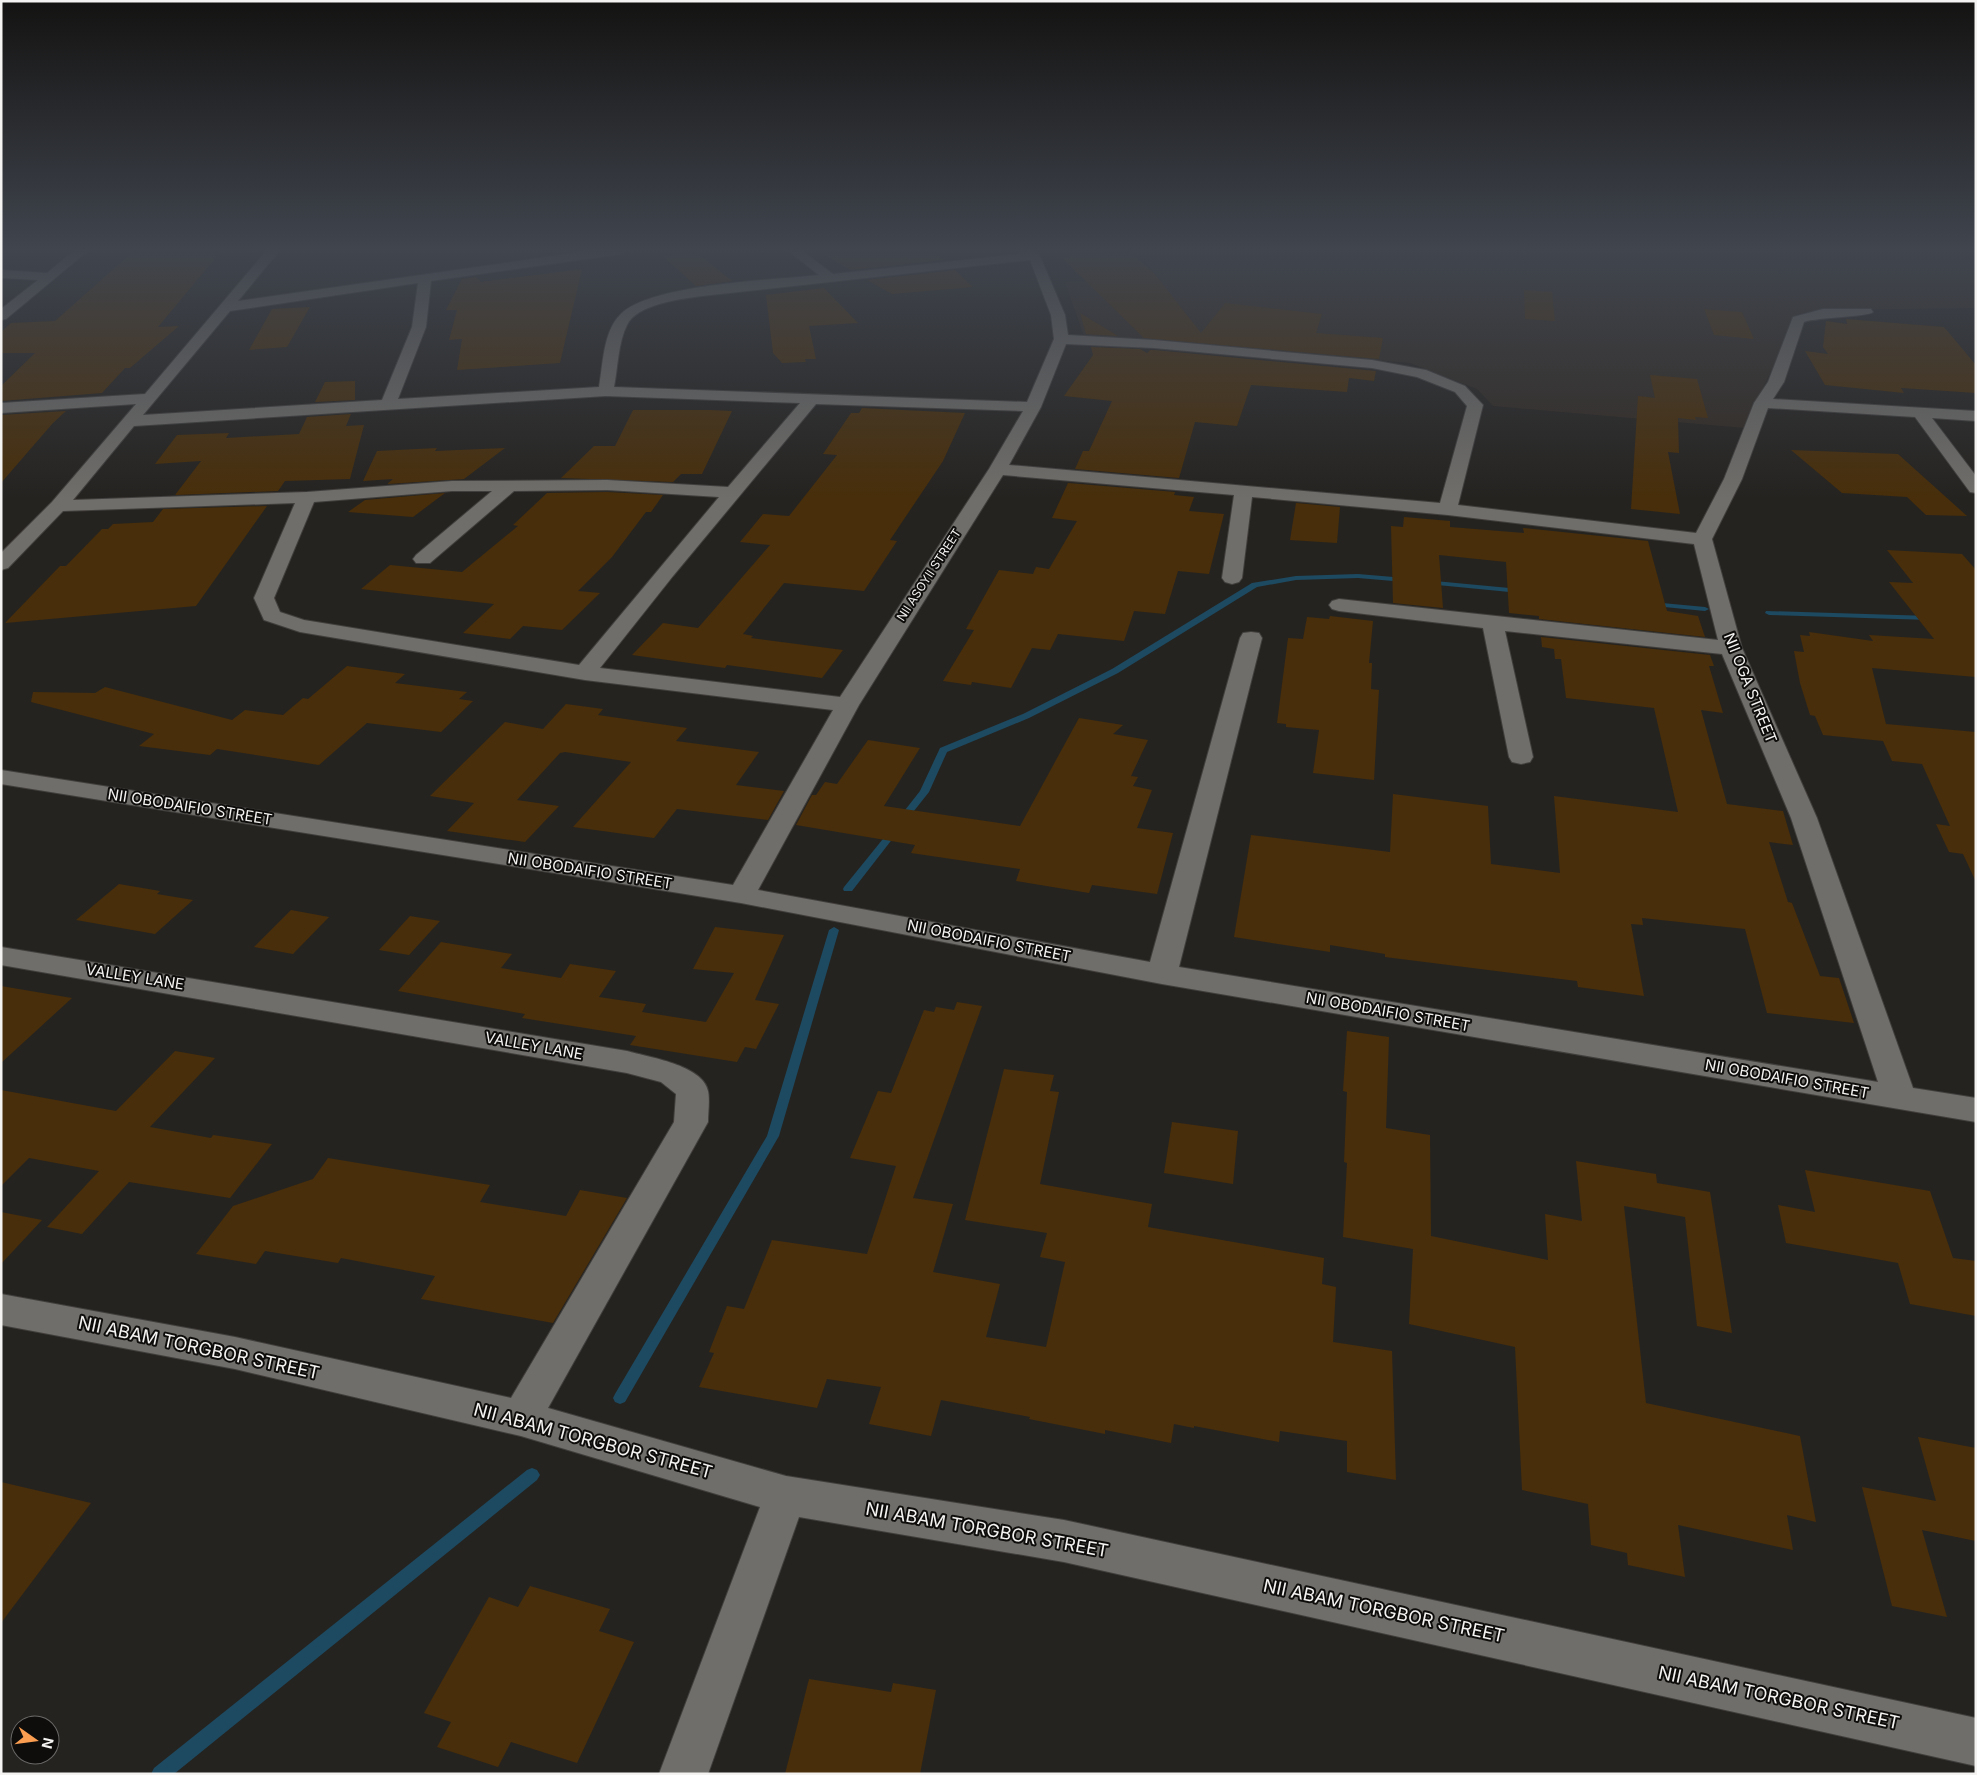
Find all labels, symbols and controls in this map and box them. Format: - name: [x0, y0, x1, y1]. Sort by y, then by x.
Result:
- street label: NII ASOYII STREET: [893, 526, 964, 624]
- street label: NII OGA STREET: [1720, 630, 1781, 746]
- street label: NII OBODAIFIO STREET: [106, 784, 274, 829]
- street label: NII OBODAIFIO STREET: [506, 848, 674, 893]
- street label: NII OBODAIFIO STREET: [906, 915, 1073, 966]
- street label: VALLEY LANE: [85, 959, 186, 994]
- street label: NII OBODAIFIO STREET: [1305, 988, 1472, 1035]
- street label: VALLEY LANE: [484, 1028, 585, 1063]
- street label: NII OBODAIFIO STREET: [1704, 1055, 1871, 1102]
- street label: NII ABAM TORGBOR STREET: [76, 1312, 322, 1383]
- street label: NII ABAM TORGBOR STREET: [471, 1399, 715, 1483]
- street label: NII ABAM TORGBOR STREET: [864, 1498, 1110, 1561]
- street label: NII ABAM TORGBOR STREET: [1261, 1575, 1507, 1646]
- street label: NII ABAM TORGBOR STREET: [1656, 1662, 1902, 1733]
- north arrow: [10, 1715, 60, 1765]
- text: N: [39, 1736, 58, 1750]

